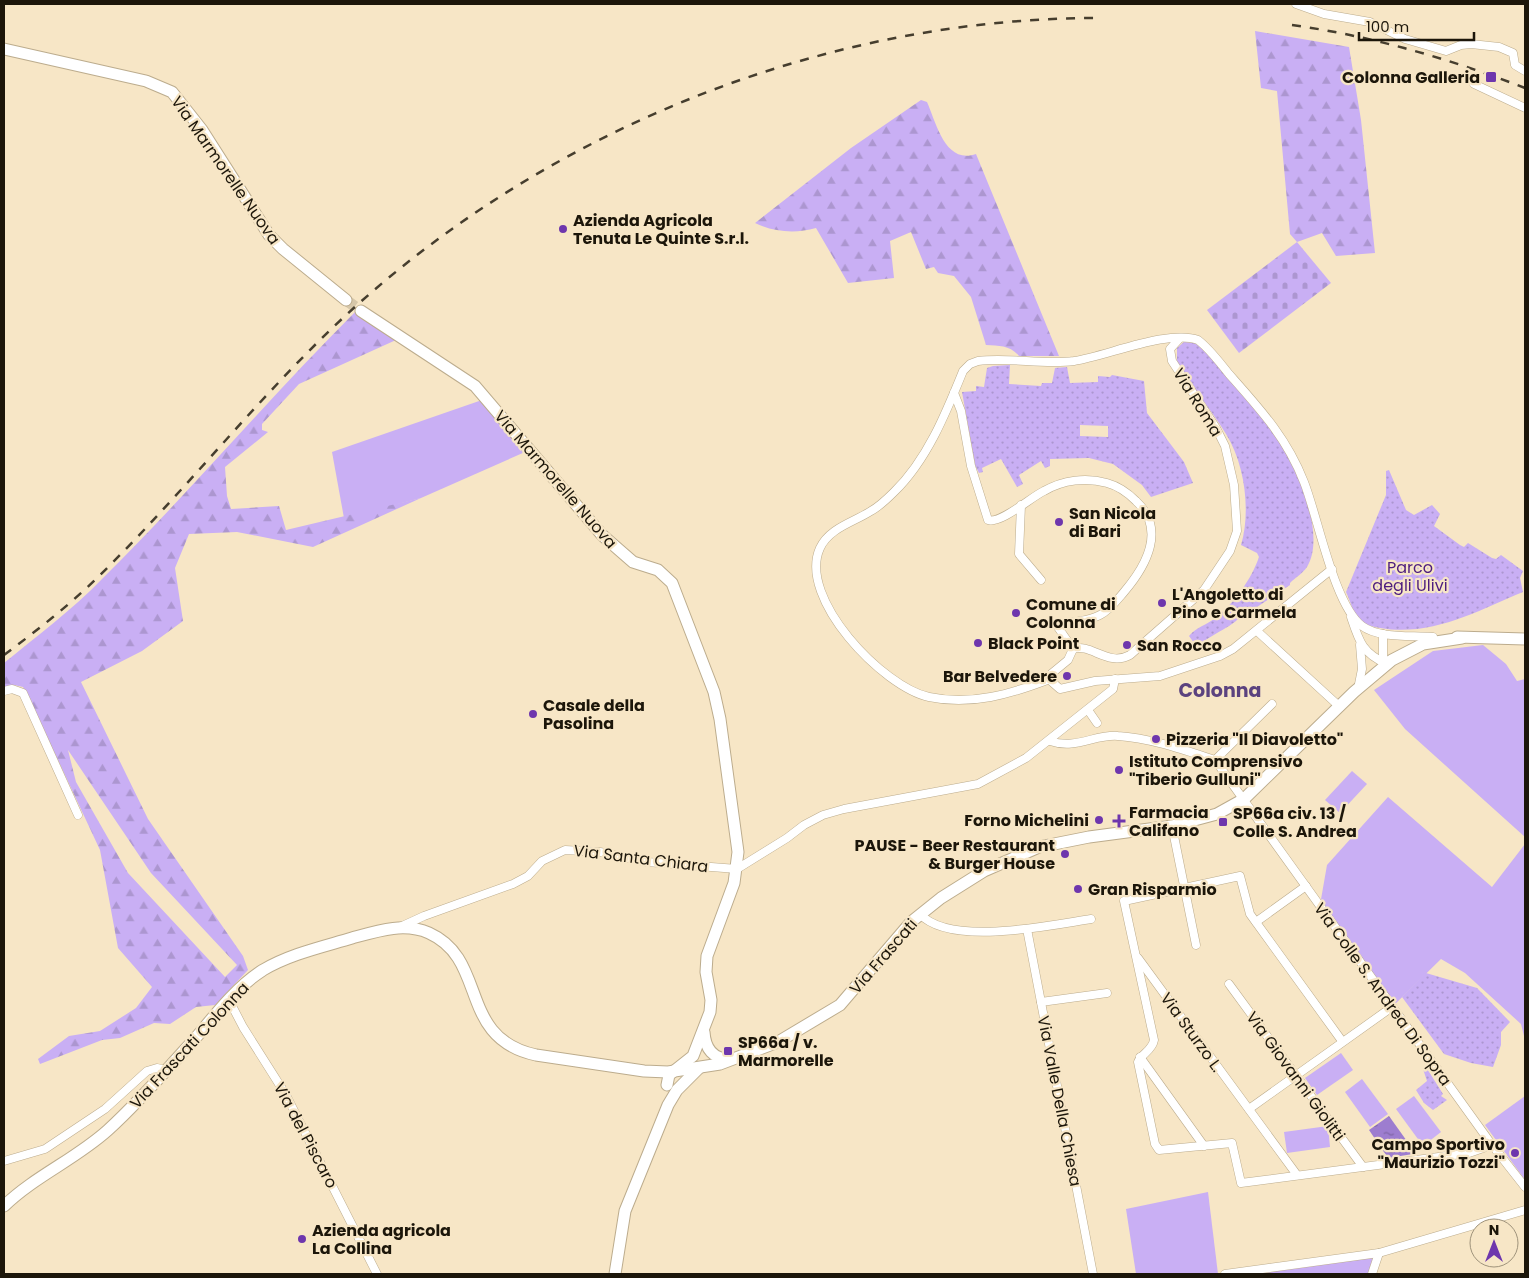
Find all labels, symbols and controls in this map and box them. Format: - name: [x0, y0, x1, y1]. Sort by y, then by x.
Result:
- scale bar: [1359, 10, 1474, 42]
- text: 100 m: [1366, 16, 1409, 37]
- place label: Colonna Galleria: [1342, 66, 1480, 89]
- marker: Colonna Galleria: [1484, 70, 1498, 84]
- street label: Via Marmorelle Nuova: [166, 91, 286, 249]
- place label: Azienda Agricola Tenuta Le Quinte S.r.l.: [573, 209, 749, 250]
- marker: Azienda Agricola Tenuta Le Quinte S.r.l.: [557, 223, 569, 235]
- street label: Via Roma: [1167, 363, 1228, 441]
- street label: Via Marmorelle Nuova: [489, 405, 622, 554]
- place label: San Nicola di Bari: [1069, 502, 1156, 543]
- marker: San Nicola di Bari: [1053, 516, 1065, 528]
- park label: Parco degli Ulivi: [1372, 556, 1448, 597]
- place label: L'Angoletto di Pino e Carmela: [1172, 583, 1297, 624]
- place label: Comune di Colonna: [1026, 593, 1116, 634]
- marker: L'Angoletto di Pino e Carmela: [1156, 597, 1168, 609]
- marker: Comune di Colonna: [1010, 607, 1022, 619]
- place label: Black Point: [988, 632, 1079, 655]
- place label: San Rocco: [1137, 634, 1222, 657]
- marker: Black Point: [972, 637, 984, 649]
- marker: San Rocco: [1121, 639, 1133, 651]
- place label: Bar Belvedere: [943, 665, 1057, 688]
- marker: Bar Belvedere: [1061, 670, 1073, 682]
- district label: Colonna: [1179, 677, 1261, 704]
- place label: Casale della Pasolina: [543, 694, 645, 735]
- marker: Casale della Pasolina: [527, 708, 539, 720]
- place label: Pizzeria "Il Diavoletto": [1166, 728, 1343, 751]
- marker: Pizzeria "Il Diavoletto": [1150, 733, 1162, 745]
- place label: Istituto Comprensivo "Tiberio Gulluni": [1129, 750, 1303, 791]
- marker: Istituto Comprensivo "Tiberio Gulluni": [1113, 764, 1125, 776]
- place label: Farmacia Califano: [1129, 801, 1209, 842]
- place label: SP66a civ. 13 / Colle S. Andrea: [1233, 802, 1357, 843]
- place label: Forno Michelini: [964, 809, 1089, 832]
- marker: Forno Michelini: [1093, 814, 1105, 826]
- marker: Farmacia Califano: [1113, 815, 1125, 827]
- marker: SP66a civ. 13 / Colle S. Andrea: [1217, 816, 1229, 828]
- place label: PAUSE - Beer Restaurant & Burger House: [855, 834, 1055, 875]
- street label: Via Santa Chiara: [572, 839, 710, 878]
- marker: PAUSE - Beer Restaurant & Burger House: [1059, 848, 1071, 860]
- place label: Gran Risparmio: [1088, 878, 1217, 901]
- marker: Gran Risparmio: [1072, 883, 1084, 895]
- street label: Via Colle S. Andrea Di Sopra: [1308, 898, 1457, 1090]
- street label: Via Frascati: [844, 914, 923, 999]
- street label: Via Frascati Colonna: [124, 977, 254, 1114]
- street label: Via Sturzo L.: [1155, 988, 1228, 1077]
- street label: Via Giovanni Giolitti: [1241, 1007, 1350, 1146]
- street label: Via Valle Della Chiesa: [1032, 1014, 1087, 1188]
- place label: SP66a / v. Marmorelle: [738, 1031, 834, 1072]
- marker: SP66a / v. Marmorelle: [722, 1045, 734, 1057]
- street label: Via del Piscaro: [268, 1078, 343, 1192]
- place label: Campo Sportivo "Maurizio Tozzi": [1371, 1133, 1505, 1174]
- marker: Campo Sportivo "Maurizio Tozzi": [1509, 1147, 1521, 1159]
- north arrow: [1469, 1218, 1519, 1268]
- place label: Azienda agricola La Collina: [312, 1219, 451, 1260]
- text: N: [1489, 1220, 1499, 1240]
- marker: Azienda agricola La Collina: [296, 1233, 308, 1245]

